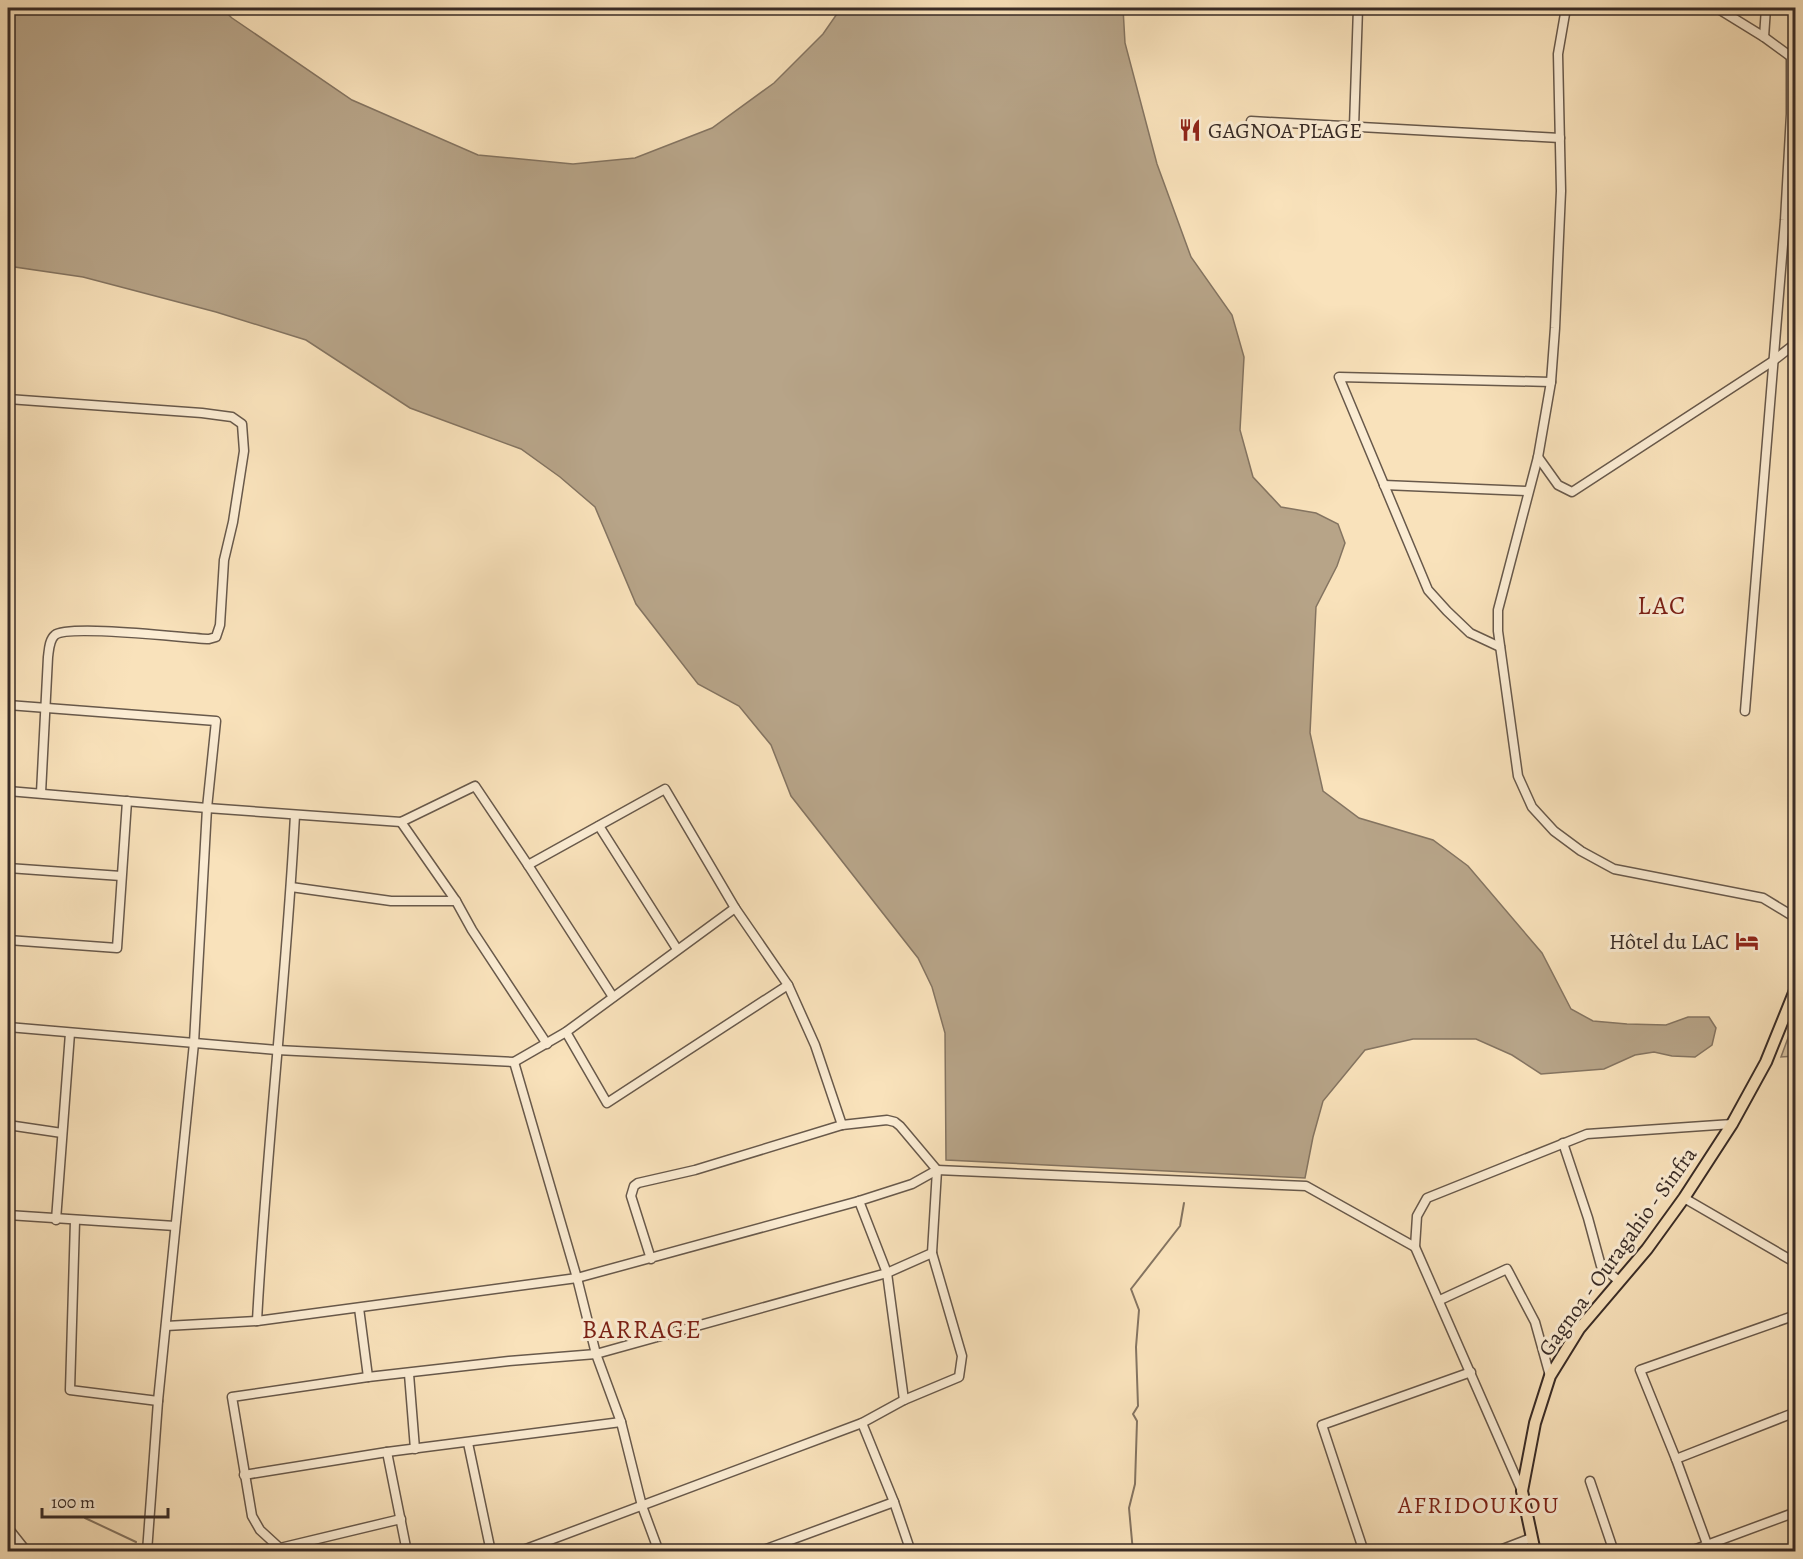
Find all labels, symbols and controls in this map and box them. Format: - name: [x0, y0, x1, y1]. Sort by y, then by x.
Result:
- place label: GAGNOA PLAGE: [1208, 116, 1362, 146]
- restaurant icon: GAGNOA PLAGE: [1177, 117, 1203, 143]
- district label: LAC: [1637, 588, 1687, 623]
- place label: Hôtel du LAC: [1609, 927, 1729, 957]
- hotel icon: Hôtel du LAC: [1734, 928, 1760, 954]
- street label: Gagnoa - Ouragahio - Sinfra: [1532, 1140, 1705, 1362]
- district label: BARRAGE: [582, 1312, 702, 1347]
- scale bar: [42, 1481, 168, 1519]
- district label: AFRIDOUKOU: [1397, 1489, 1560, 1521]
- text: 100 m: [51, 1490, 95, 1514]

